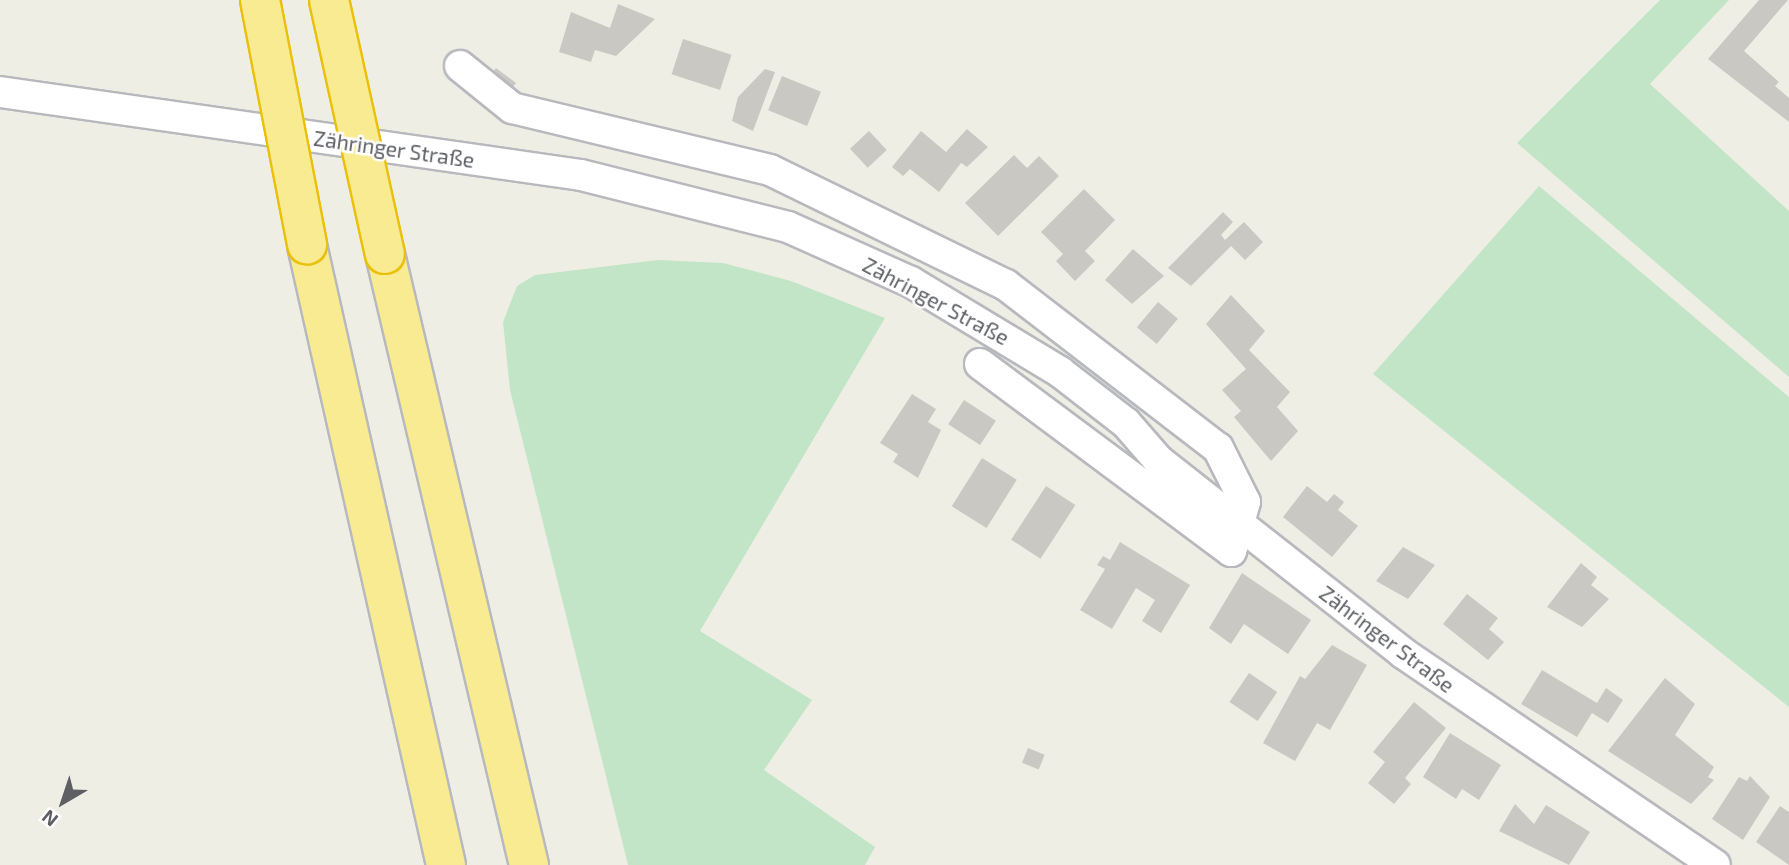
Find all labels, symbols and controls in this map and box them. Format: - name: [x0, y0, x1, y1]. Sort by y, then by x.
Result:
- street label: Zähringer Straße: [312, 125, 476, 173]
- street label: Zähringer Straße: [858, 252, 1014, 350]
- street label: Zähringer Straße: [1315, 580, 1459, 698]
- north arrow: [28, 767, 98, 837]
- text: N: [37, 805, 62, 832]

